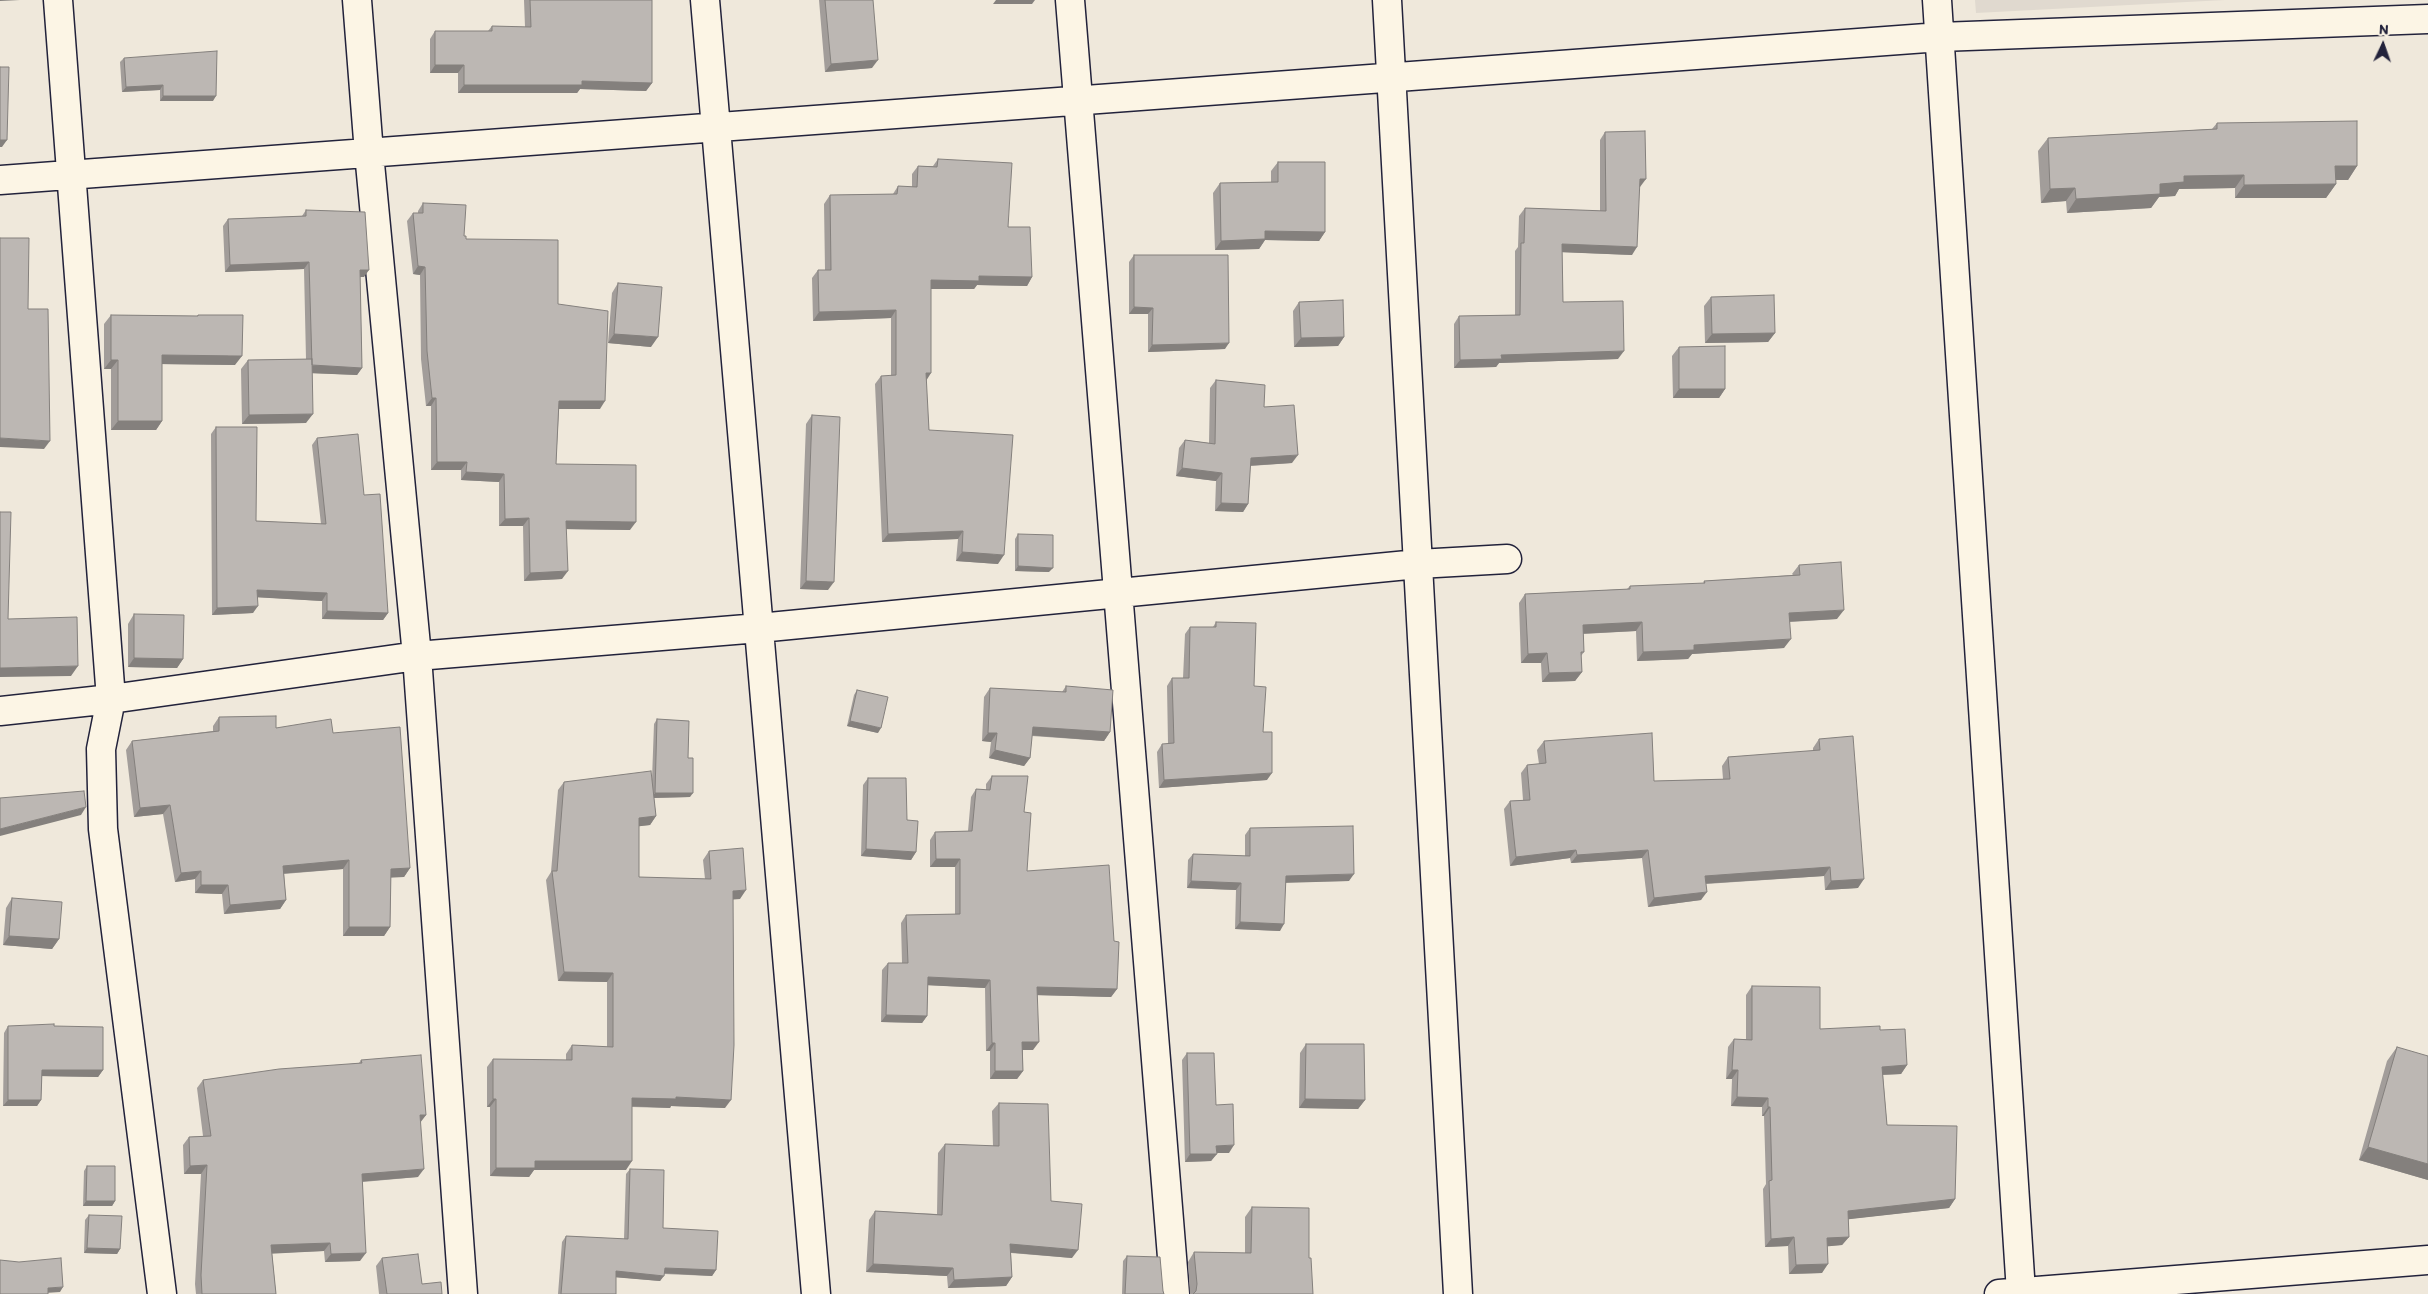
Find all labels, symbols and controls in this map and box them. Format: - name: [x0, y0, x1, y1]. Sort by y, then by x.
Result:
- north arrow: [2358, 20, 2408, 70]
- text: N: [2379, 21, 2389, 38]

